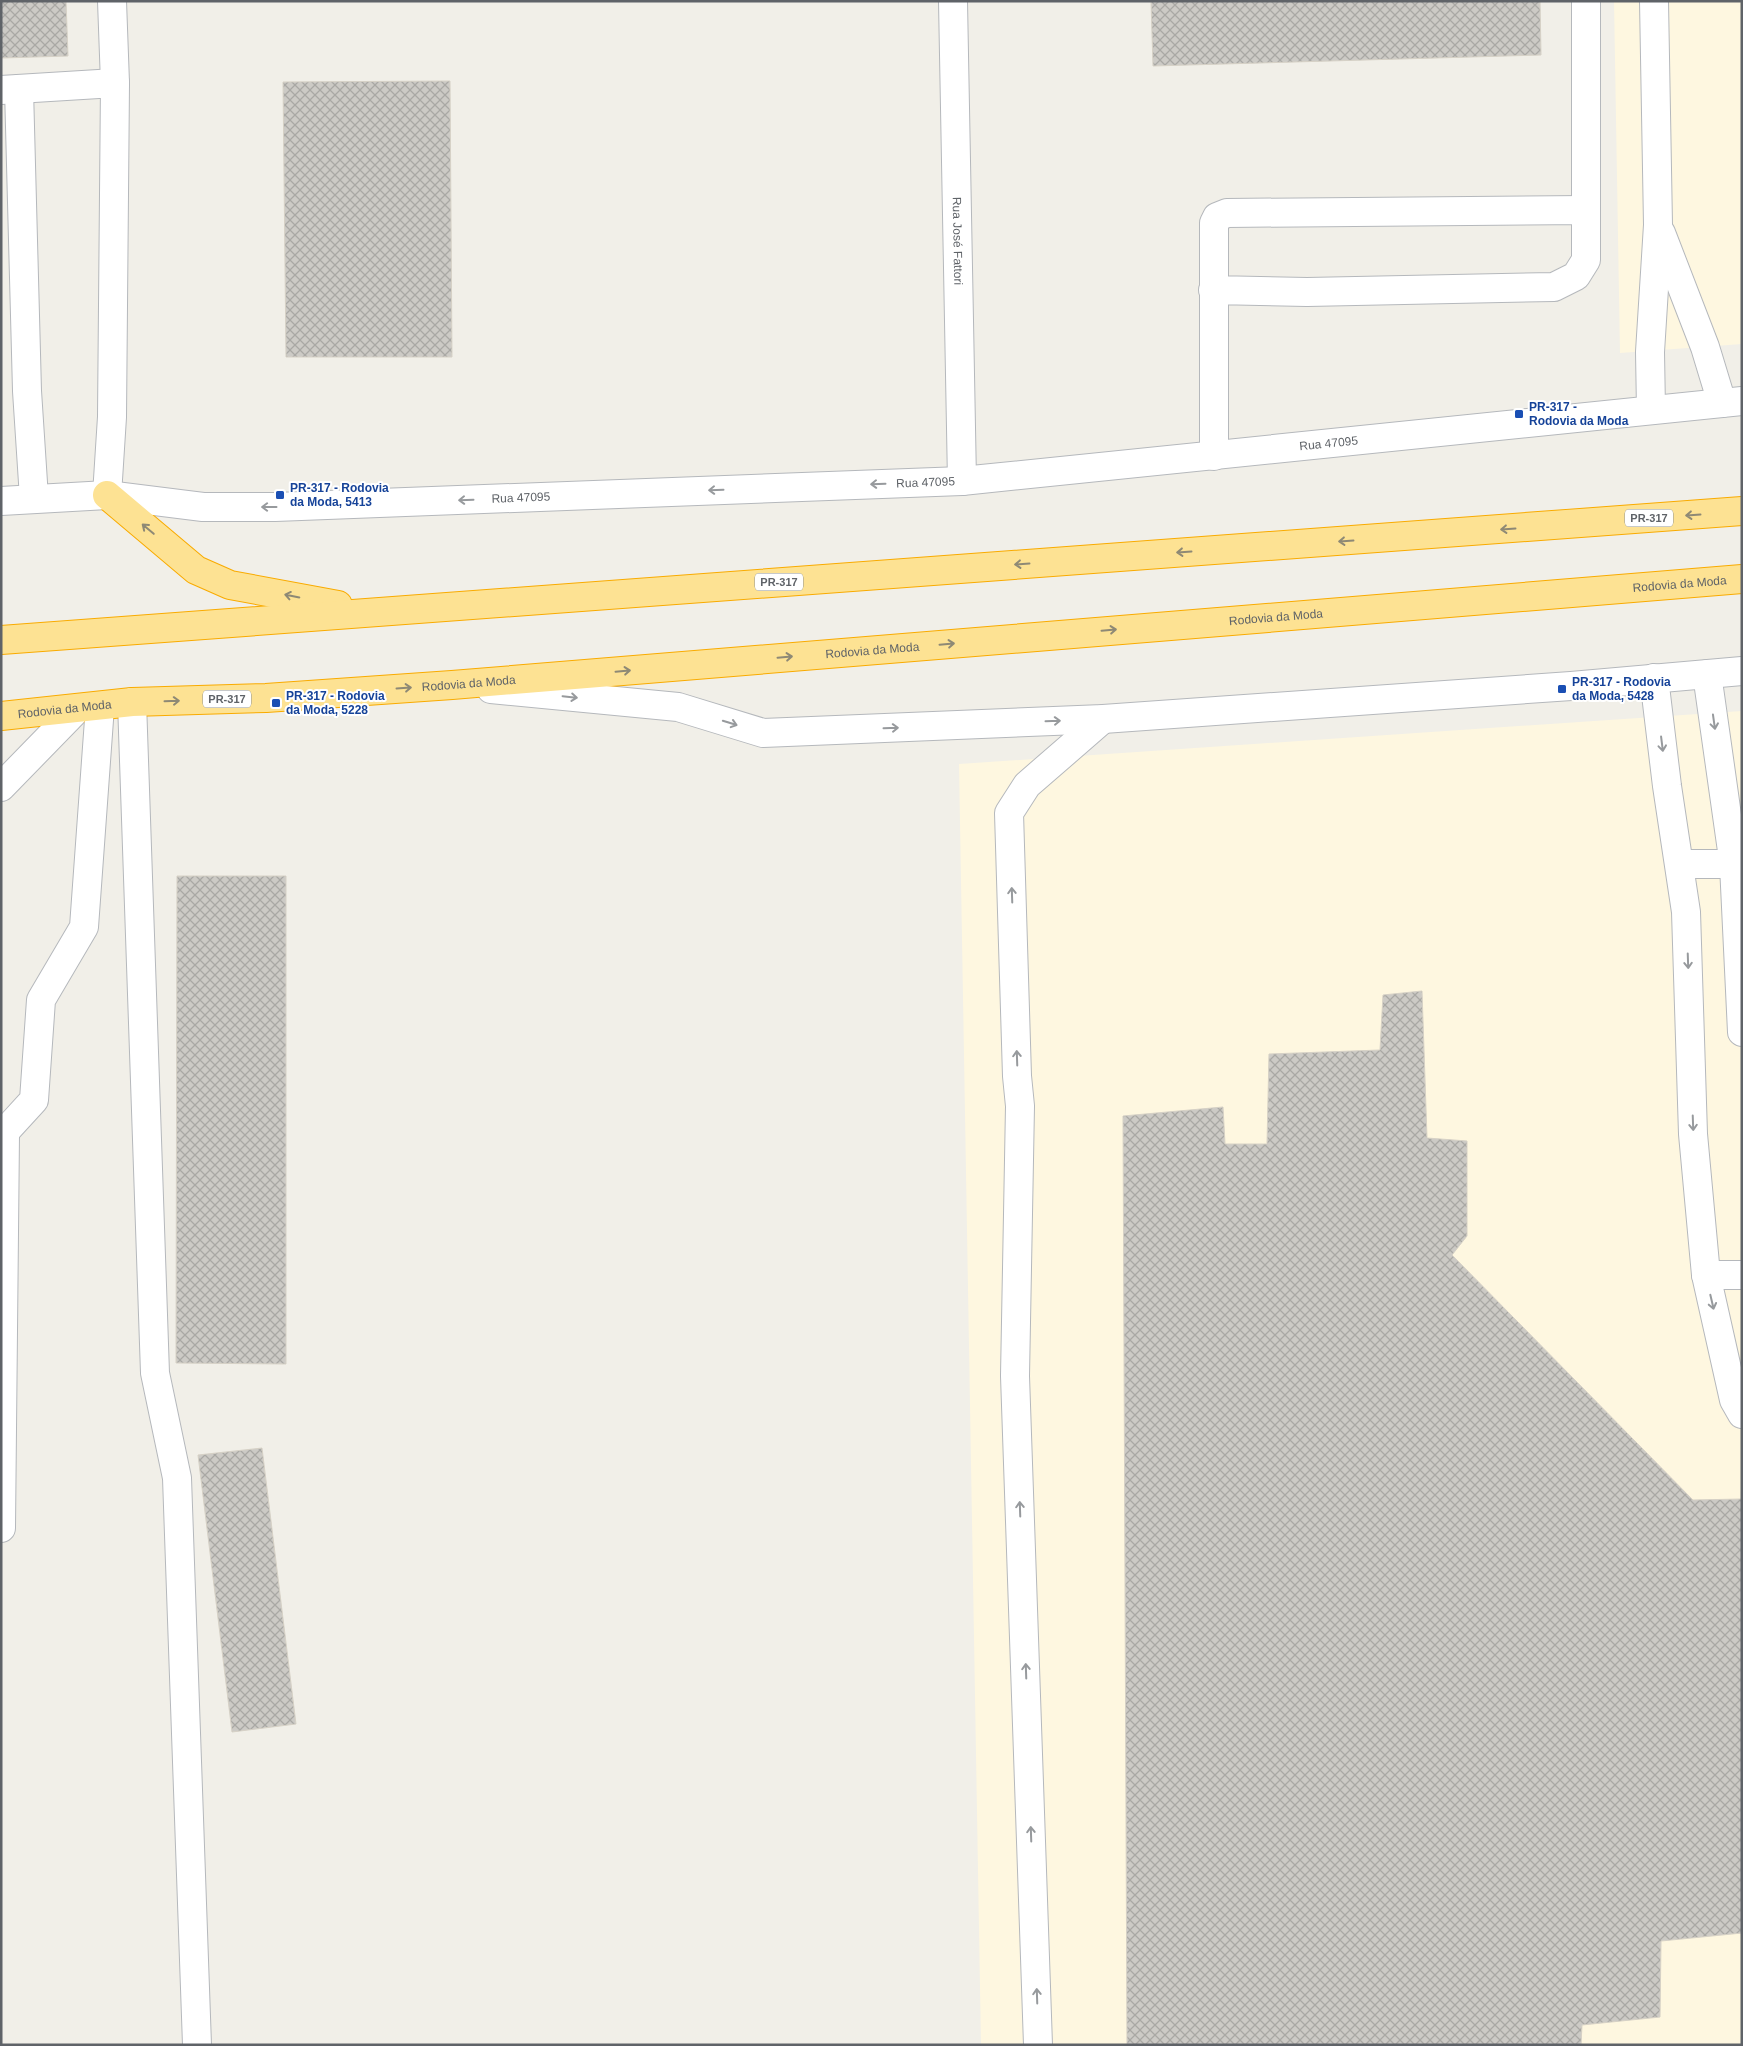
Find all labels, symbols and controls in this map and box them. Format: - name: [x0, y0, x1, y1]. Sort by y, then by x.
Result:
- street label: Rua José Fattori: [950, 197, 965, 285]
- place label: PR-317 - Rodovia da Moda: [1529, 400, 1629, 428]
- marker: PR-317 - Rodovia da Moda: [1513, 408, 1525, 420]
- street label: Rua 47095: [1299, 433, 1359, 453]
- street label: Rua 47095: [896, 474, 956, 490]
- one-way arrow: [871, 480, 887, 489]
- place label: PR-317 - Rodovia da Moda, 5413: [290, 481, 389, 509]
- one-way arrow: [708, 486, 724, 495]
- marker: PR-317 - Rodovia da Moda, 5413: [274, 489, 286, 501]
- street label: Rua 47095: [491, 490, 551, 506]
- one-way arrow: [458, 495, 474, 505]
- one-way arrow: [261, 502, 278, 512]
- road number: PR-317: [1625, 509, 1673, 526]
- one-way arrow: [1685, 510, 1701, 519]
- one-way arrow: [142, 524, 155, 535]
- one-way arrow: [1500, 524, 1516, 533]
- one-way arrow: [1338, 536, 1354, 545]
- one-way arrow: [1176, 548, 1192, 557]
- one-way arrow: [1014, 560, 1030, 569]
- street label: Rodovia da Moda: [1632, 573, 1727, 595]
- road number: PR-317: [755, 574, 803, 590]
- one-way arrow: [284, 591, 300, 601]
- street label: Rodovia da Moda: [1228, 606, 1324, 628]
- one-way arrow: [1100, 626, 1116, 635]
- one-way arrow: [938, 639, 954, 649]
- street label: Rodovia da Moda: [825, 640, 920, 661]
- one-way arrow: [776, 653, 792, 662]
- one-way arrow: [614, 666, 630, 676]
- street label: Rodovia da Moda: [421, 673, 517, 694]
- place label: PR-317 - Rodovia da Moda, 5428: [1572, 675, 1671, 703]
- marker: PR-317 - Rodovia da Moda, 5428: [1556, 683, 1568, 695]
- one-way arrow: [396, 684, 412, 693]
- place label: PR-317 - Rodovia da Moda, 5228: [286, 689, 385, 717]
- road number: PR-317: [203, 691, 251, 708]
- one-way arrow: [562, 692, 578, 701]
- one-way arrow: [163, 696, 179, 706]
- street label: Rodovia da Moda: [17, 697, 113, 721]
- marker: PR-317 - Rodovia da Moda, 5228: [270, 697, 282, 709]
- one-way arrow: [1709, 714, 1719, 730]
- one-way arrow: [1044, 716, 1061, 726]
- one-way arrow: [722, 718, 738, 728]
- one-way arrow: [883, 723, 899, 732]
- one-way arrow: [1657, 736, 1667, 752]
- one-way arrow: [1007, 888, 1016, 904]
- one-way arrow: [1683, 952, 1693, 968]
- one-way arrow: [1012, 1050, 1022, 1066]
- one-way arrow: [1688, 1115, 1697, 1131]
- one-way arrow: [1708, 1293, 1717, 1309]
- one-way arrow: [1015, 1501, 1025, 1518]
- one-way arrow: [1021, 1663, 1030, 1679]
- one-way arrow: [1026, 1826, 1036, 1842]
- one-way arrow: [1032, 1988, 1041, 2004]

